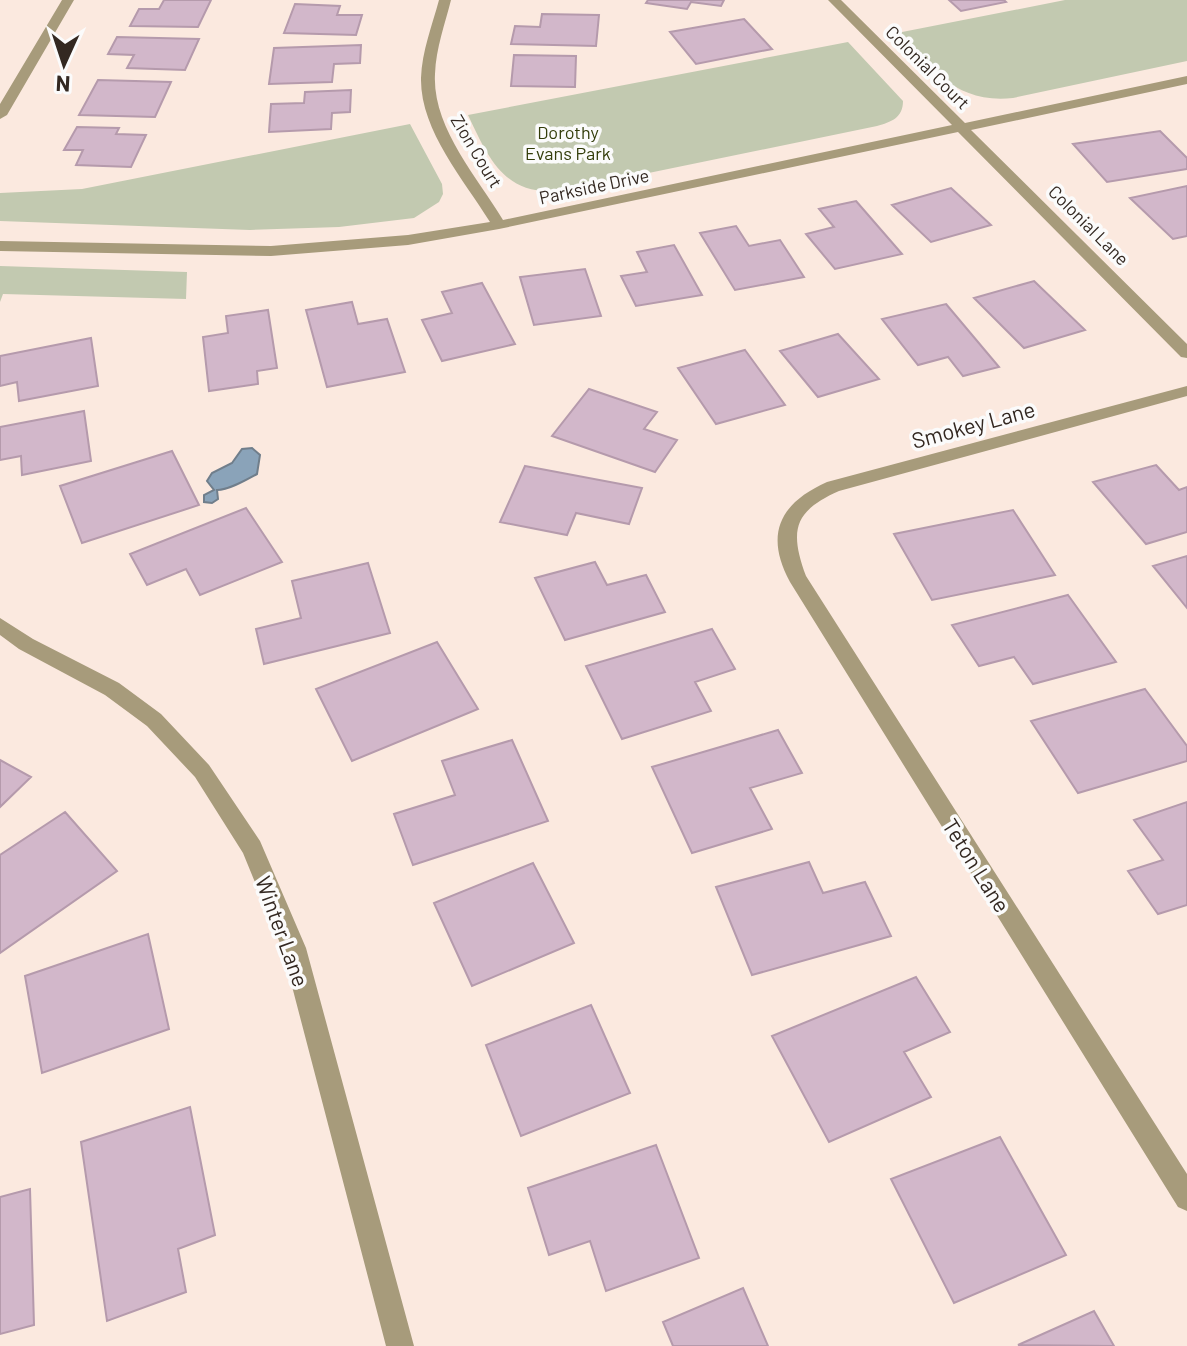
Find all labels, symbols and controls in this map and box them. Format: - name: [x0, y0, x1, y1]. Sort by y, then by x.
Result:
- street label: Colonial Court: [881, 20, 975, 114]
- north arrow: [24, 24, 104, 104]
- text: N: [55, 72, 71, 98]
- street label: Zion Court: [447, 110, 507, 192]
- park label: Dorothy Evans Park: [525, 121, 611, 164]
- street label: Parkside Drive: [537, 164, 651, 208]
- street label: Colonial Lane: [1044, 180, 1134, 270]
- street label: Smokey Lane: [908, 395, 1038, 453]
- street label: Teton Lane: [938, 813, 1016, 917]
- street label: Winter Lane: [251, 872, 315, 990]

